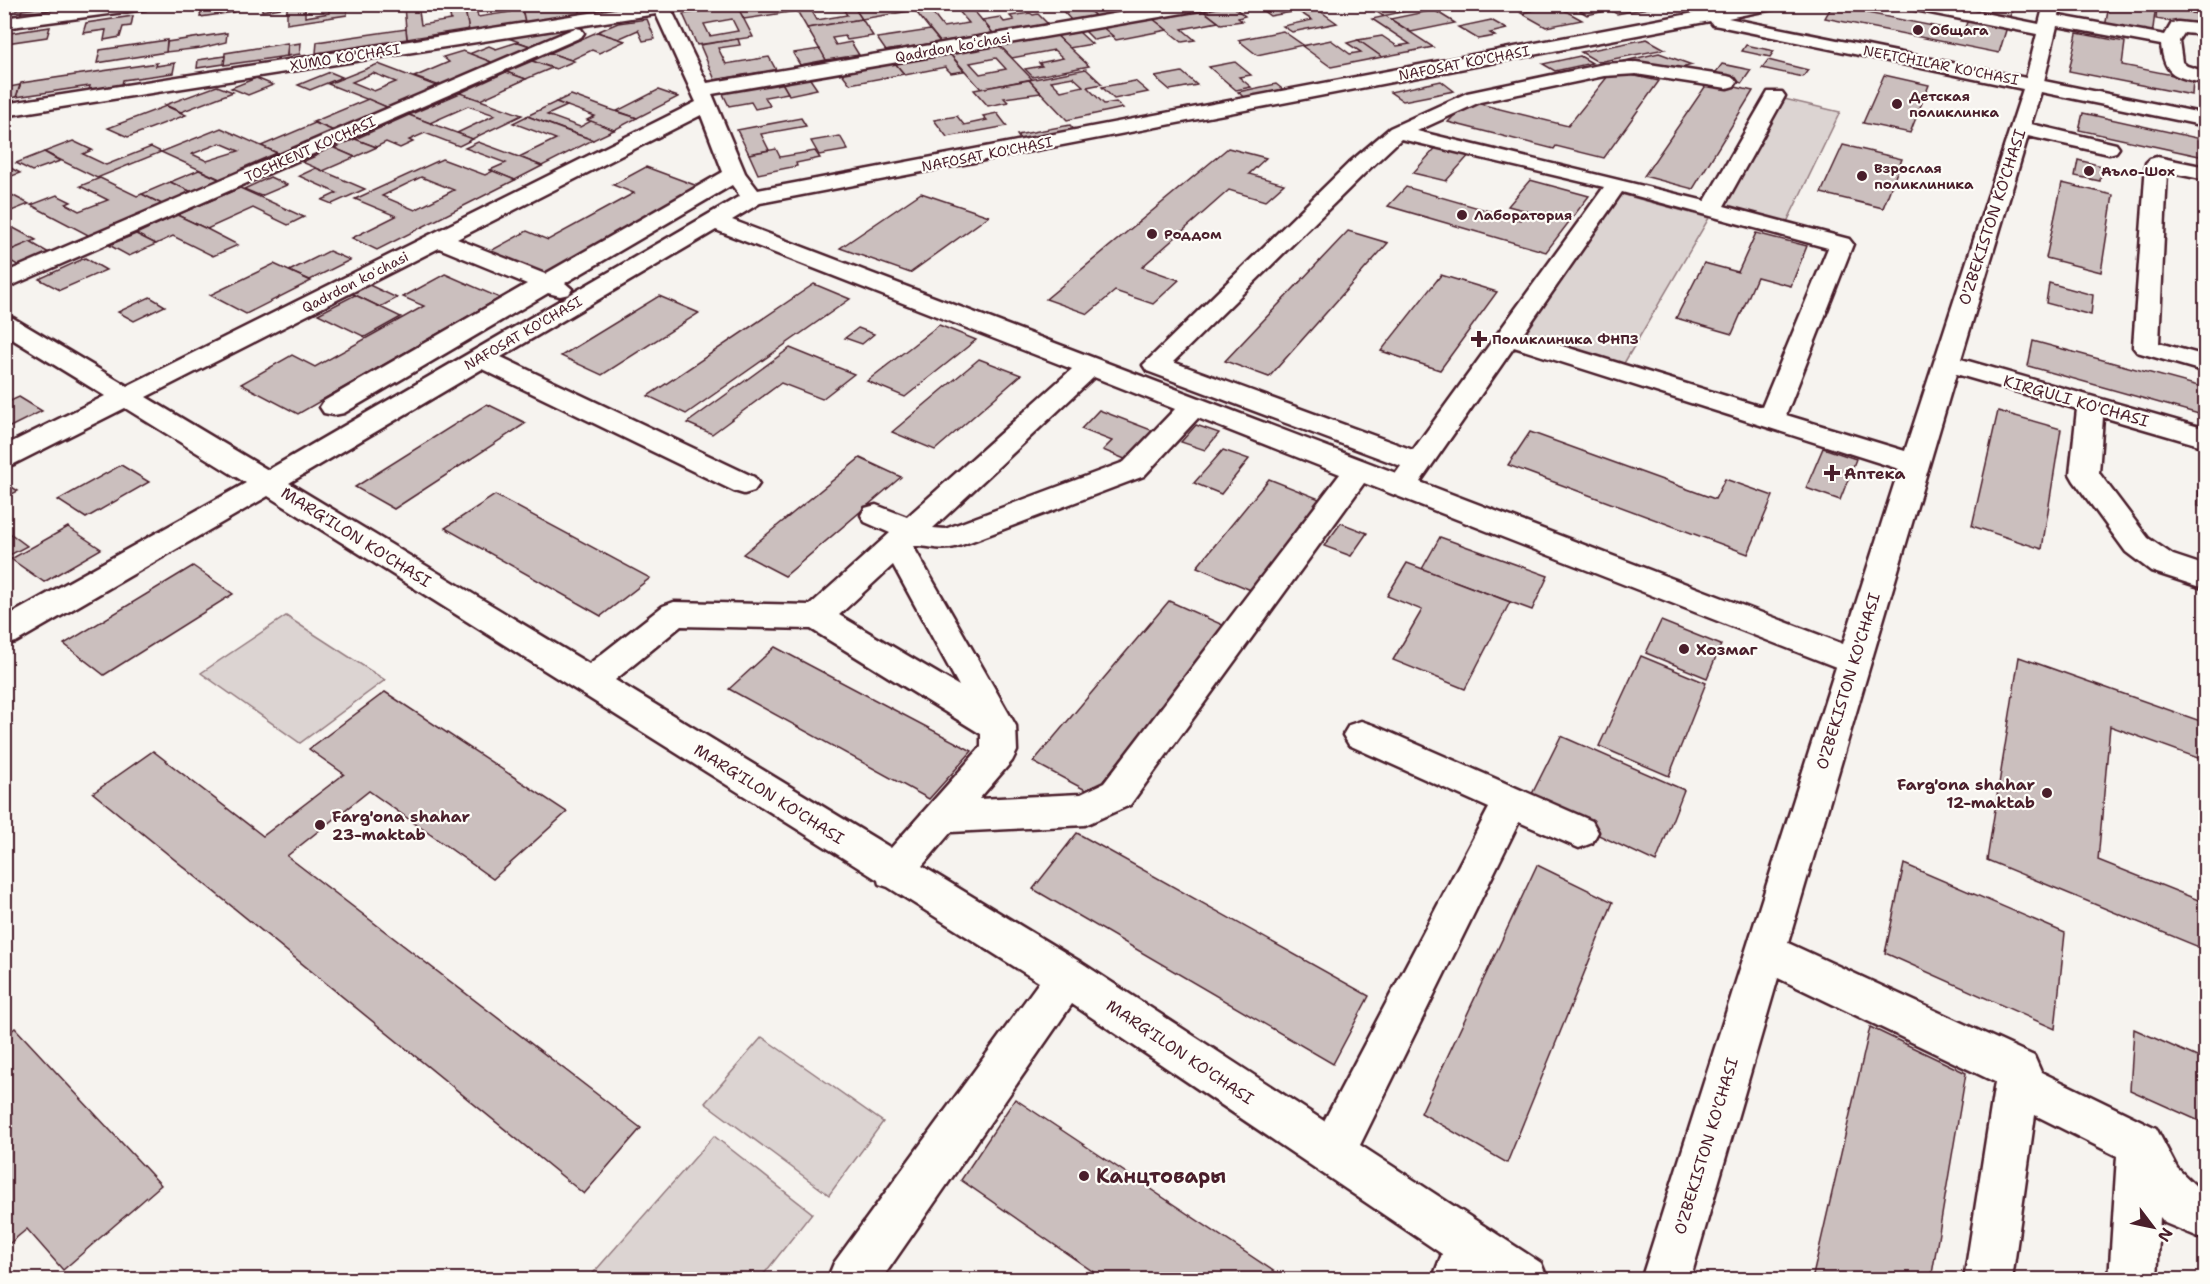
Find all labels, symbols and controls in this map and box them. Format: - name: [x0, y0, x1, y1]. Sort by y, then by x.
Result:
- place label: Общага: [1930, 21, 1989, 39]
- marker: Общага: [1911, 23, 1925, 37]
- street label: Qadrdon koʻchasi: [894, 28, 1012, 66]
- street label: XUMO KO'CHASI: [288, 39, 402, 75]
- street label: NAFOSAT KO'CHASI: [1397, 41, 1531, 85]
- street label: NEFTCHILAR KO'CHASI: [1862, 41, 2020, 89]
- place label: Детская поликлинка: [1909, 87, 1999, 121]
- marker: Детская поликлинка: [1890, 97, 1904, 111]
- street label: TOSHKENT KO'CHASI: [242, 112, 378, 186]
- street label: O'ZBEKISTON KO'CHASI: [1954, 126, 2030, 308]
- street label: NAFOSAT KO'CHASI: [920, 132, 1054, 176]
- place label: Взрослая поликлиника: [1874, 159, 1974, 193]
- place label: Аъло-Шох: [2101, 162, 2175, 180]
- marker: Аъло-Шох: [2082, 164, 2096, 178]
- marker: Взрослая поликлиника: [1855, 169, 1869, 183]
- place label: Лаборатория: [1474, 206, 1572, 224]
- marker: Лаборатория: [1455, 208, 1469, 222]
- place label: Роддом: [1164, 225, 1222, 243]
- marker: Роддом: [1145, 227, 1159, 241]
- street label: Qadrdon koʻchasi: [299, 247, 411, 317]
- street label: NAFOSAT KO'CHASI: [461, 292, 585, 374]
- marker: Поликлиника ФНПЗ: [1470, 330, 1488, 348]
- place label: Поликлиника ФНПЗ: [1492, 330, 1639, 348]
- street label: KIRGULI KO'CHASI: [2001, 370, 2151, 432]
- place label: Аптека: [1844, 463, 1905, 484]
- marker: Аптека: [1825, 466, 1839, 480]
- street label: MARG'ILON KO'CHASI: [277, 482, 435, 592]
- street label: O'ZBEKISTON KO'CHASI: [1811, 590, 1885, 772]
- place label: Хозмаг: [1696, 639, 1759, 660]
- marker: Хозмаг: [1677, 642, 1691, 656]
- street label: MARG'ILON KO'CHASI: [690, 739, 848, 849]
- place label: Farg'ona shahar 12-maktab: [1897, 774, 2035, 813]
- marker: Farg'ona shahar 12-maktab: [2040, 786, 2054, 800]
- place label: Farg'ona shahar 23-maktab: [332, 806, 470, 845]
- marker: Farg'ona shahar 23-maktab: [313, 818, 327, 832]
- street label: MARG'ILON KO'CHASI: [1102, 995, 1258, 1109]
- street label: O'ZBEKISTON KO'CHASI: [1669, 1055, 1743, 1237]
- place label: Канцтовары: [1096, 1163, 1226, 1189]
- marker: Канцтовары: [1077, 1169, 1091, 1183]
- north arrow: [2123, 1197, 2183, 1257]
- text: N: [2153, 1224, 2178, 1246]

